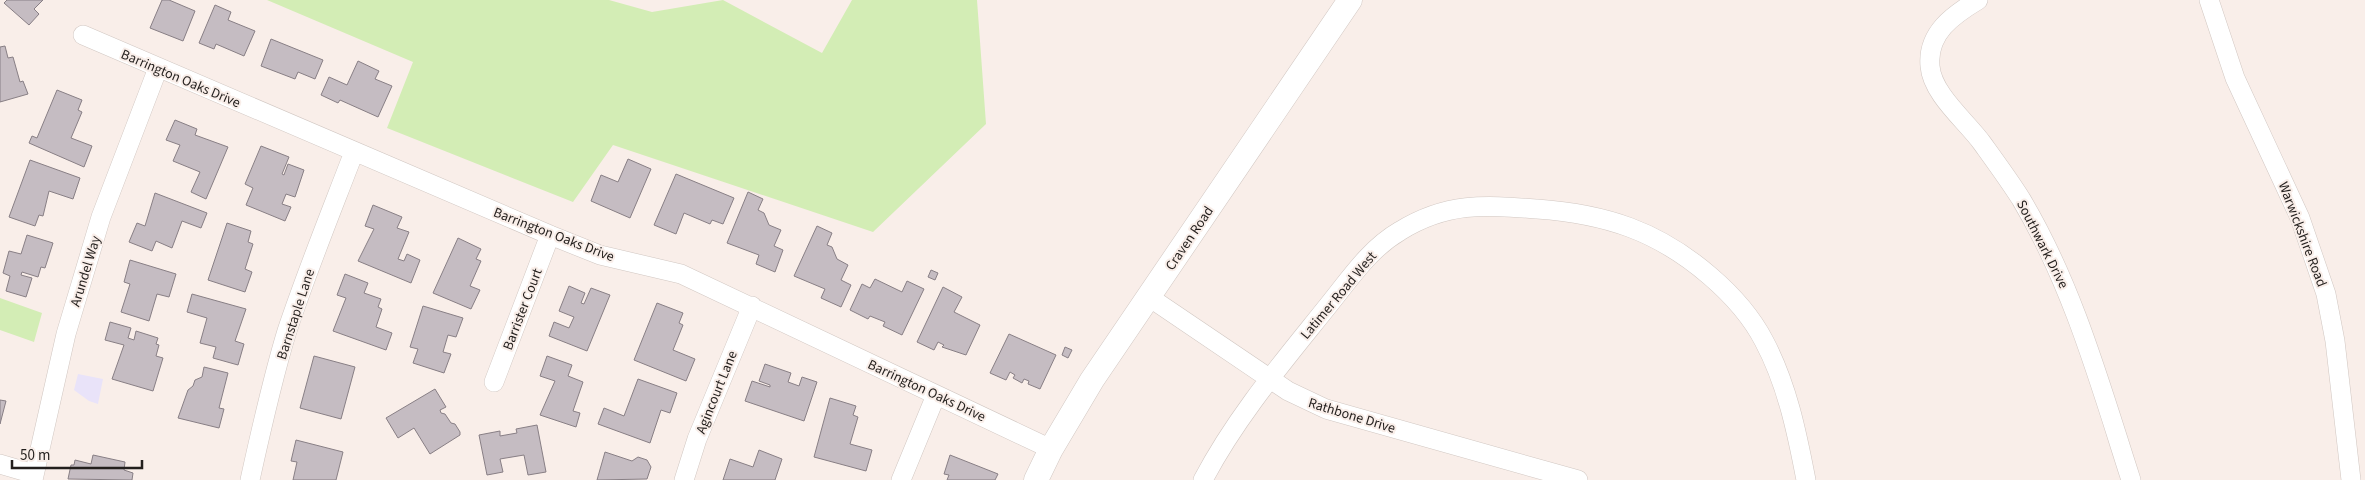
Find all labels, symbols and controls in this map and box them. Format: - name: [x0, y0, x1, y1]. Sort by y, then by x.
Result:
- street label: Barrington Oaks Drive: [118, 45, 243, 113]
- street label: Warwickshire Road: [2273, 179, 2331, 290]
- street label: Southwark Drive: [2011, 197, 2073, 292]
- street label: Craven Road: [1161, 202, 1219, 275]
- street label: Barrington Oaks Drive: [490, 203, 617, 267]
- street label: Arundel Way: [66, 233, 106, 309]
- street label: Latimer Road West: [1296, 247, 1382, 344]
- street label: Barrister Court: [498, 265, 548, 353]
- street label: Barnstaple Lane: [272, 266, 320, 362]
- street label: Agincourt Lane: [691, 348, 743, 437]
- street label: Barrington Oaks Drive: [864, 355, 989, 427]
- street label: Rathbone Drive: [1306, 393, 1398, 439]
- scale bar: [12, 438, 142, 470]
- text: 50 m: [20, 445, 50, 466]

